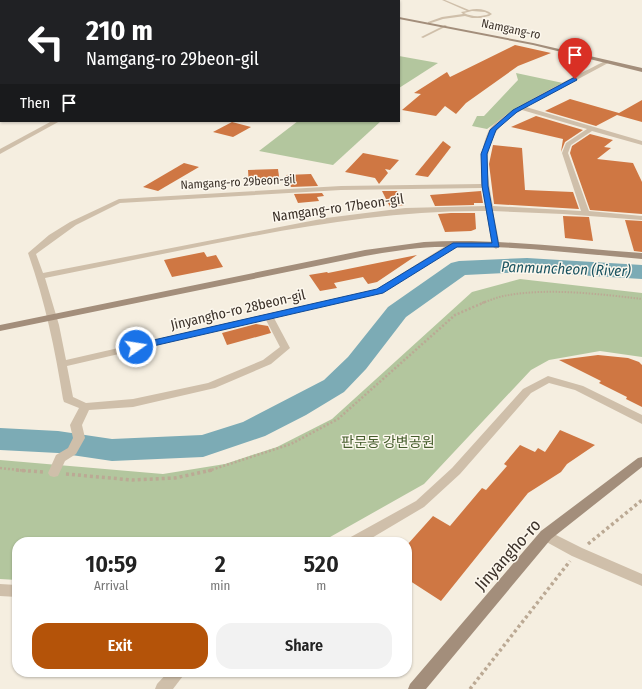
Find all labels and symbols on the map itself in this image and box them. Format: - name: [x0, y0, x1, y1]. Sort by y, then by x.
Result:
- street label: Namgang-ro: [480, 16, 542, 42]
- pin: [558, 38, 592, 79]
- street label: Namgang-ro 29beon-gil: [180, 172, 296, 192]
- street label: Namgang-ro 17beon-gil: [271, 190, 405, 226]
- water label: Panmuncheon (River): [501, 258, 632, 280]
- street label: Jinyangho-ro 28beon-gil: [169, 286, 307, 334]
- position arrow: [115, 326, 157, 368]
- park label: 판문동 강변공원: [341, 434, 435, 451]
- street label: Jinyangho-ro: [470, 515, 546, 595]

